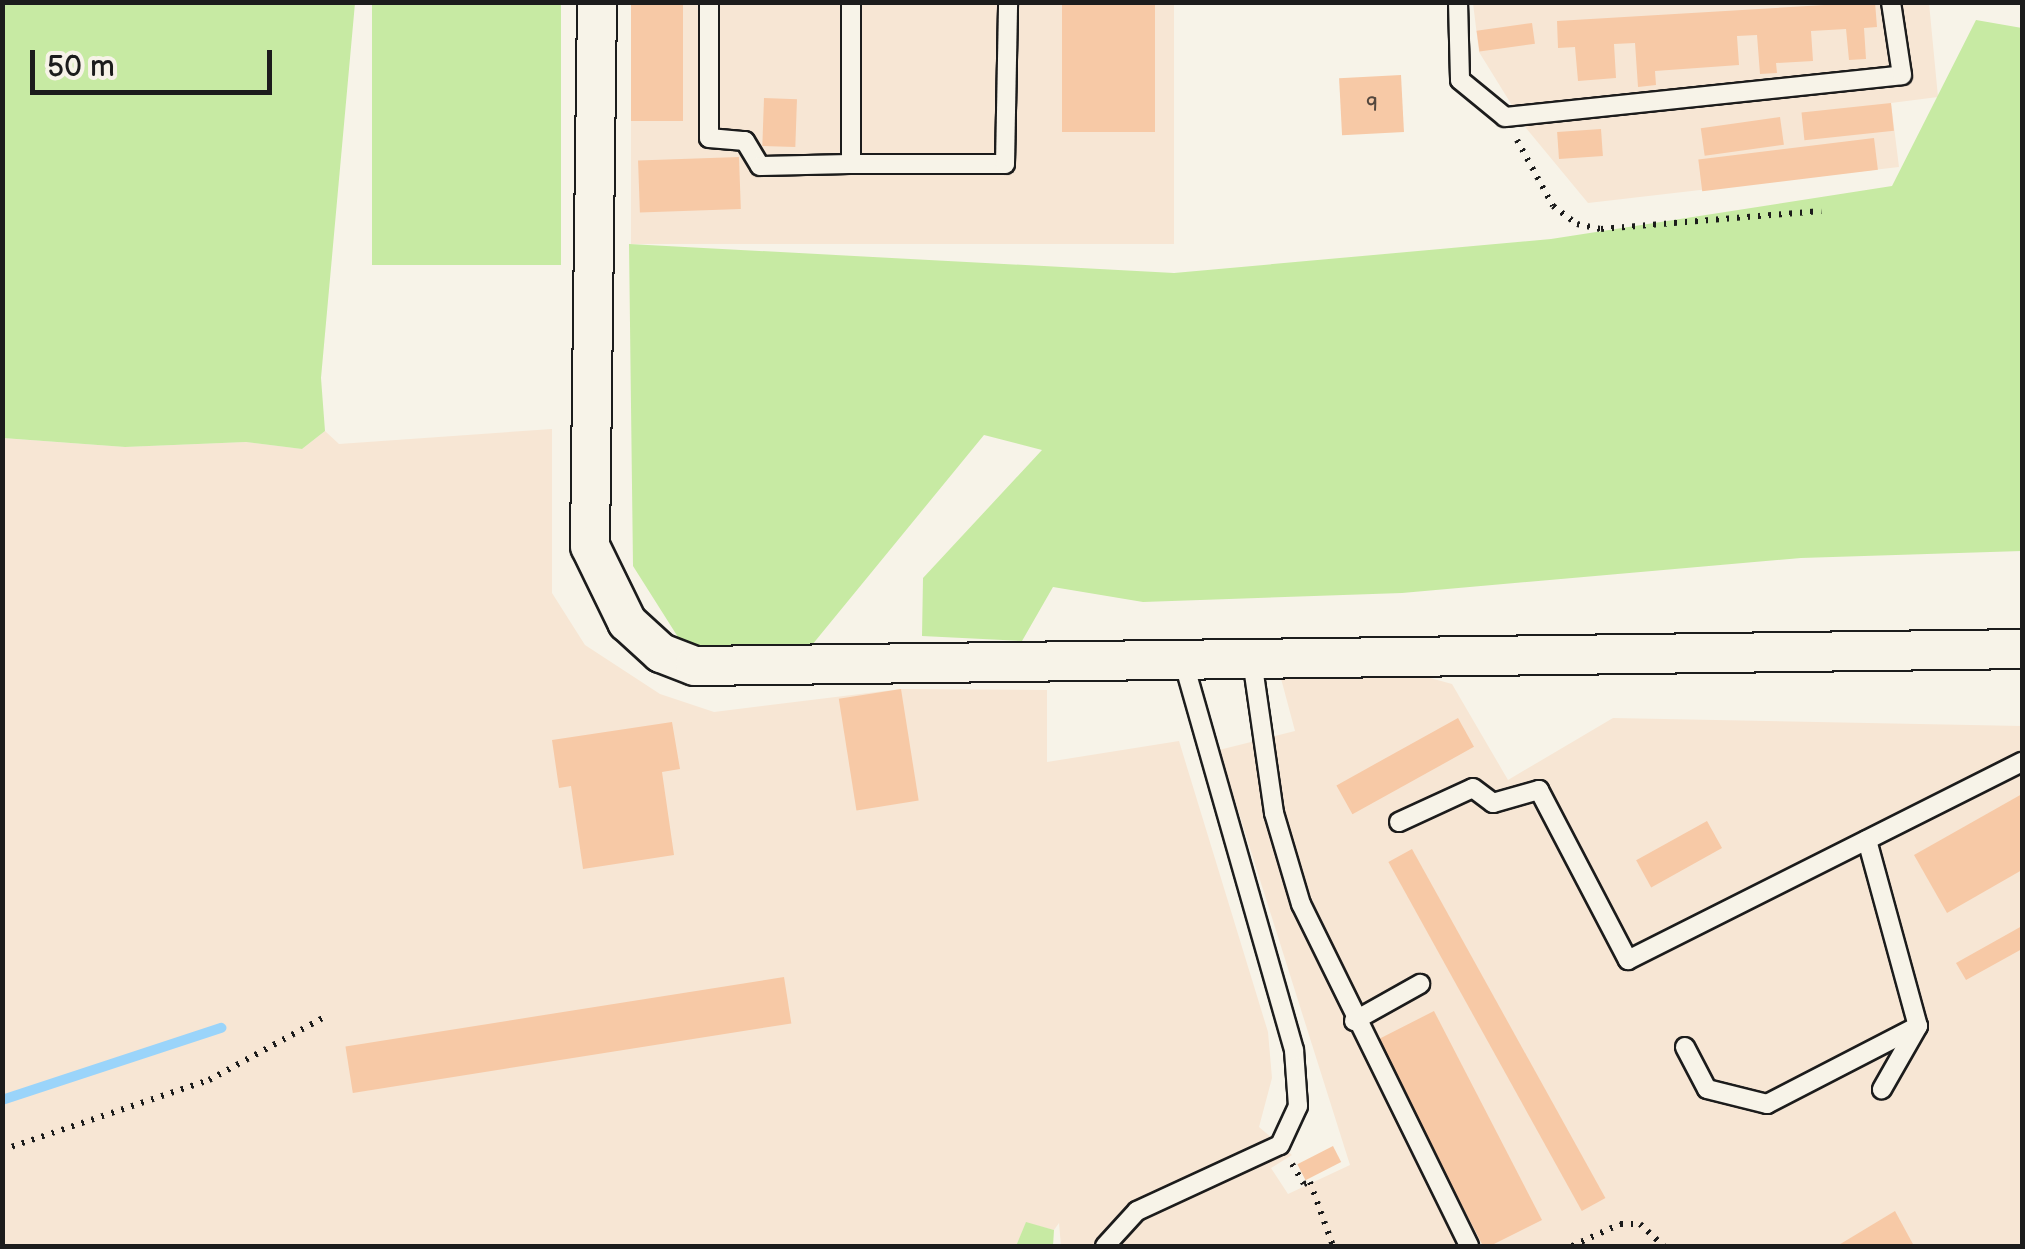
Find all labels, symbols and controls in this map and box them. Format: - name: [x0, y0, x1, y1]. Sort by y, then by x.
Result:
- scale bar: [35, 30, 278, 92]
- text: 50 m: [47, 49, 115, 85]
- house number: 9: [1366, 93, 1378, 117]

